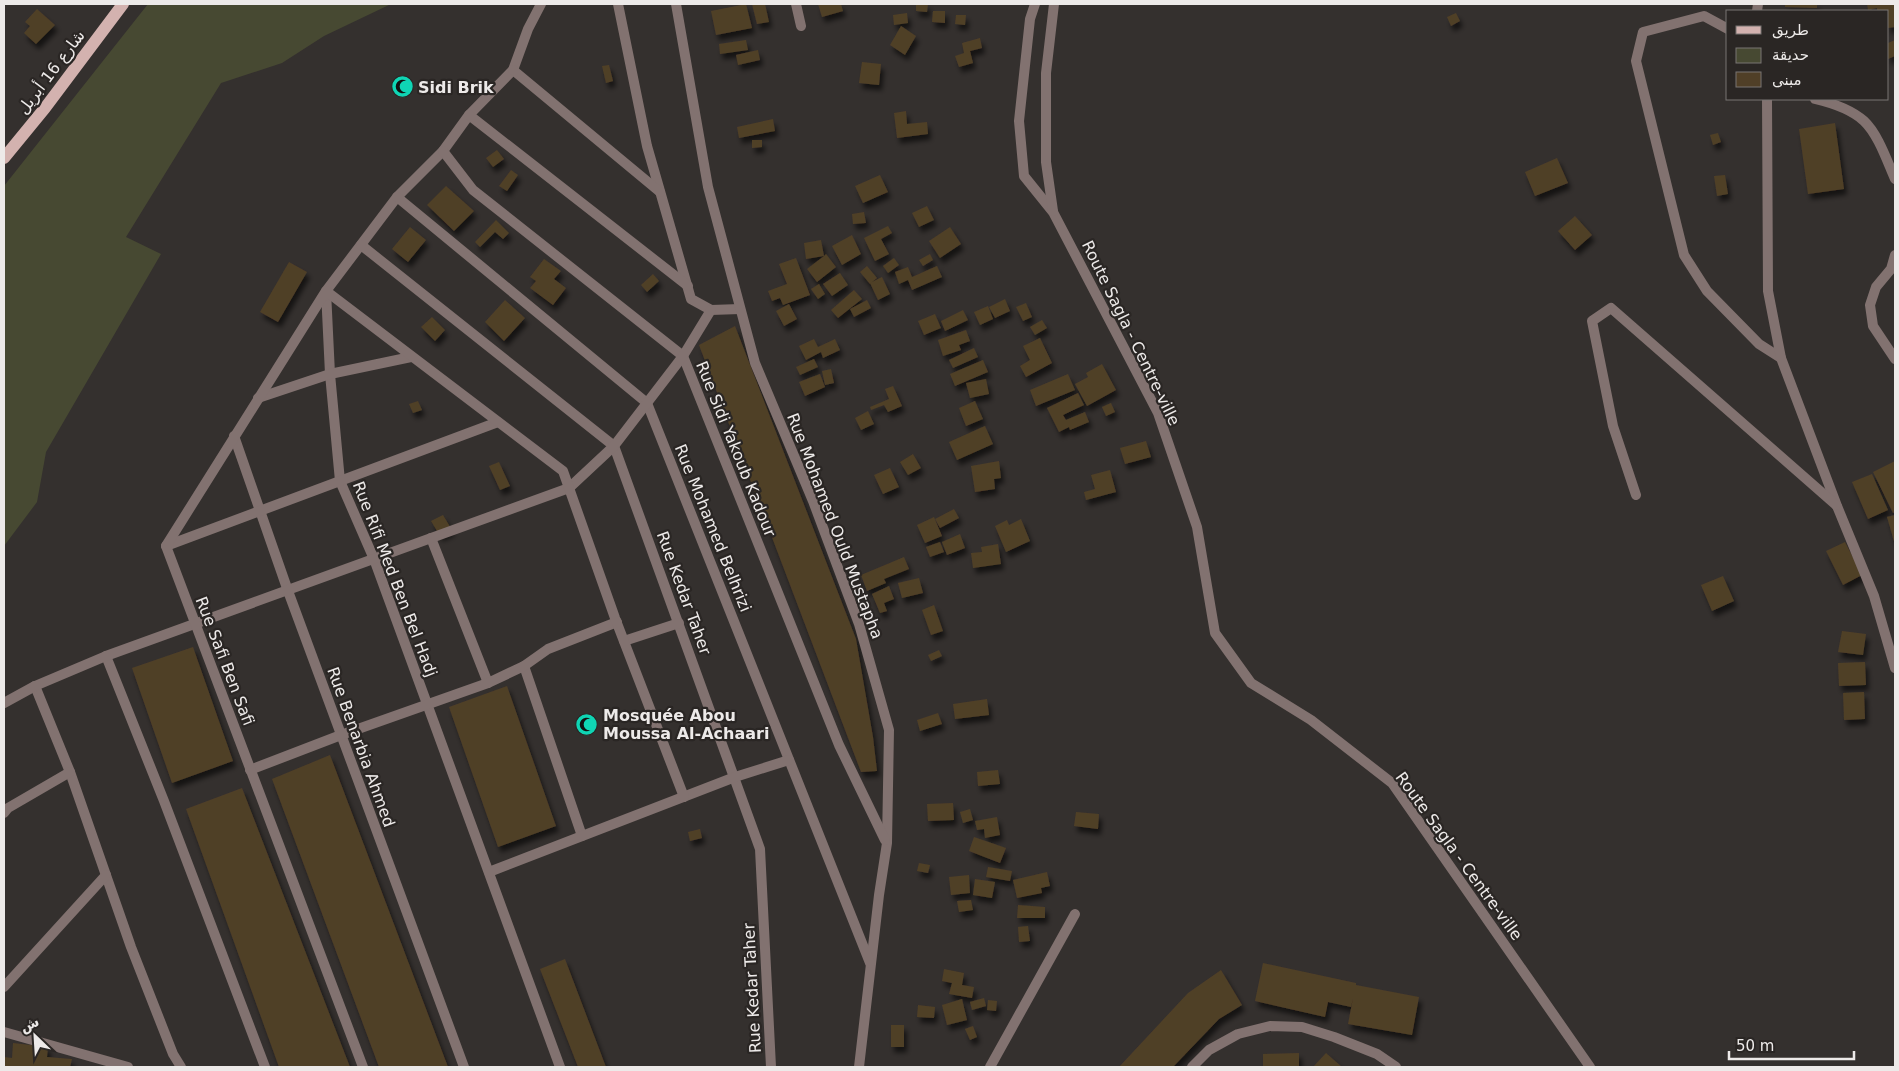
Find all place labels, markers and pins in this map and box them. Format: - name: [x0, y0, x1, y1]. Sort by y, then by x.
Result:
- mosque icon: Sidi Brik: [390, 75, 414, 99]
- place label: Sidi Brik: [418, 78, 494, 97]
- place label: Mosquée Abou Moussa Al-Achaari: [603, 706, 769, 743]
- mosque icon: Mosquée Abou Moussa Al-Achaari: [575, 712, 599, 736]

